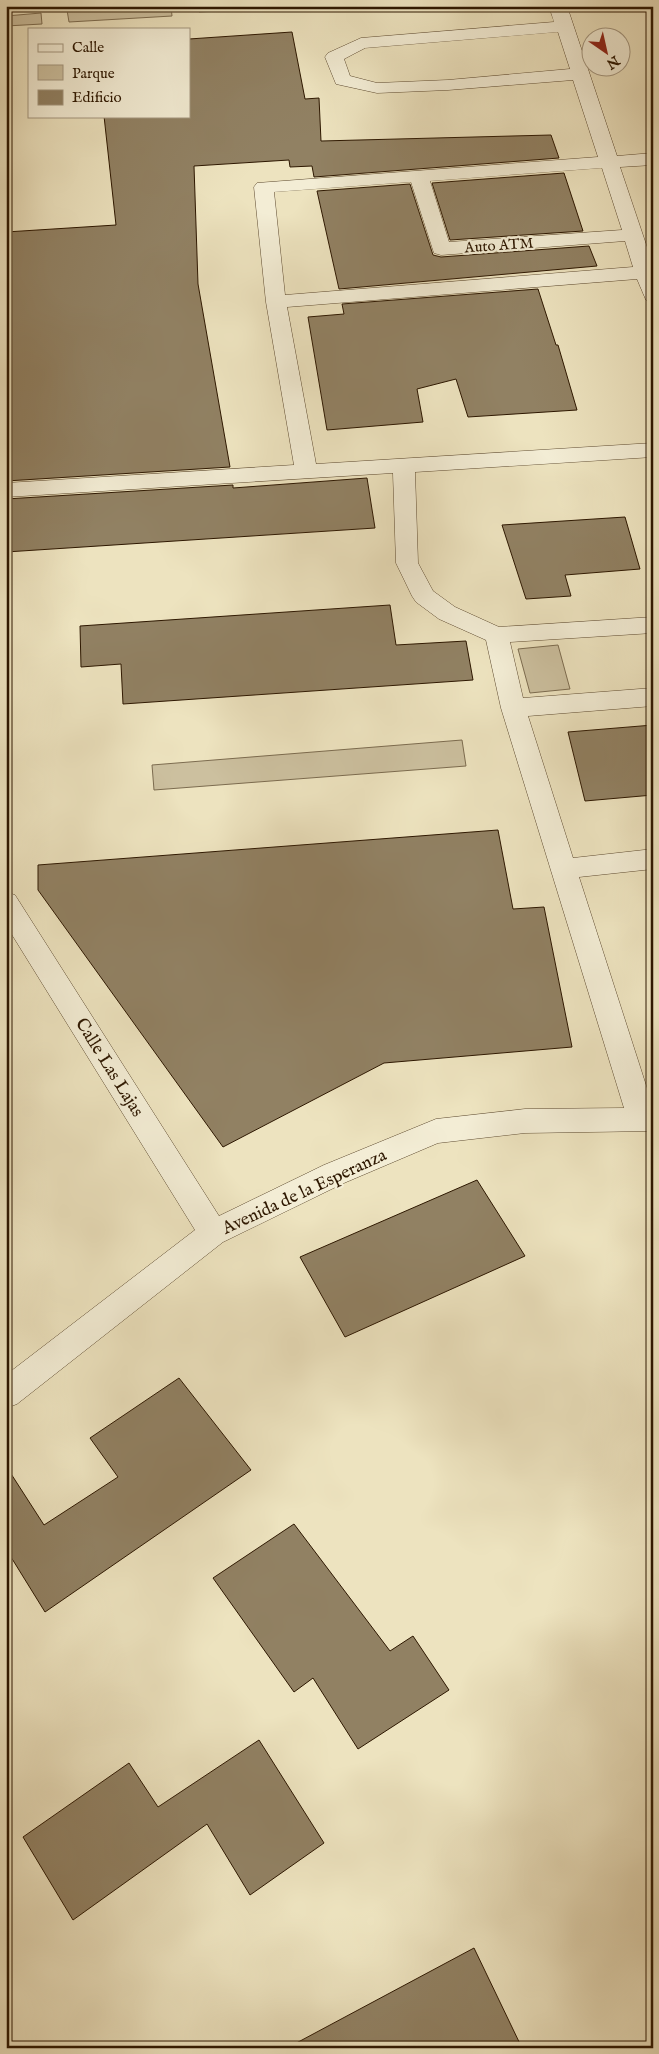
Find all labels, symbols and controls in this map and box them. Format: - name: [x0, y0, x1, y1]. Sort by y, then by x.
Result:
- legend: [28, 28, 190, 118]
- north arrow: [582, 28, 632, 78]
- text: Calle: [72, 38, 104, 57]
- text: N: [603, 51, 624, 73]
- text: Parque: [72, 64, 115, 83]
- text: Edificio: [72, 88, 122, 107]
- street label: Auto ATM: [463, 234, 534, 257]
- street label: Calle Las Lajas: [69, 1014, 148, 1122]
- street label: Avenida de la Esperanza: [218, 1144, 391, 1241]

